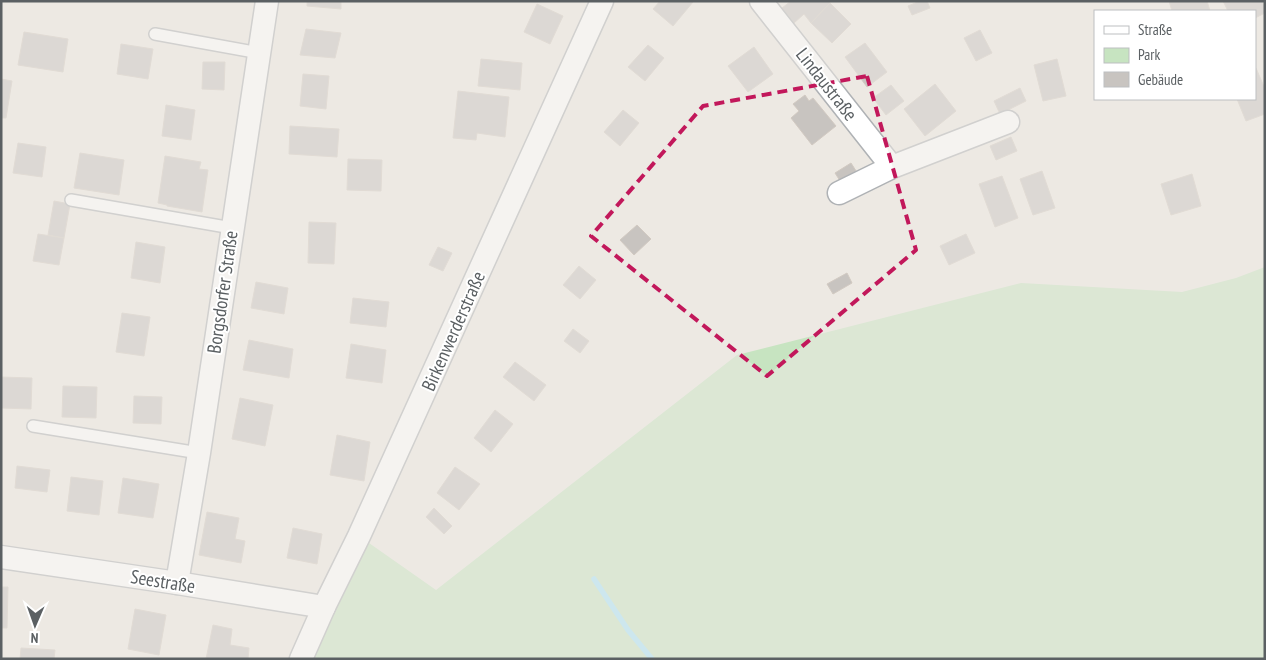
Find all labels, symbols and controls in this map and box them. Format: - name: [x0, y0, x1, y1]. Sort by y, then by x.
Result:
- legend: [1094, 10, 1256, 100]
- text: Straße: [1138, 20, 1172, 39]
- street label: Lindaustraße: [791, 43, 863, 125]
- text: Park: [1138, 45, 1160, 64]
- text: Gebäude: [1138, 70, 1183, 89]
- street label: Borgsdorfer Straße: [202, 229, 243, 355]
- street label: Birkenwerderstraße: [416, 267, 490, 395]
- street label: Seestraße: [129, 564, 197, 598]
- north arrow: [10, 600, 60, 650]
- text: N: [30, 629, 39, 647]

